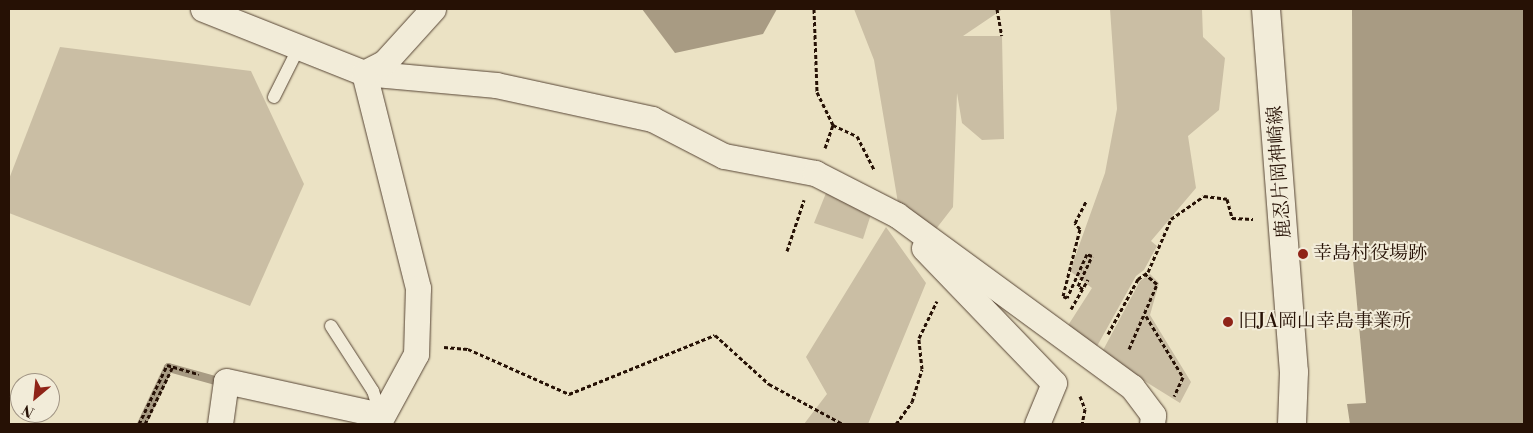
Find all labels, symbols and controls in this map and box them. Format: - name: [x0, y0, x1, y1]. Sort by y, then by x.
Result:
- street label: 鹿忍片岡神崎線: [1264, 105, 1296, 239]
- place label: 幸島村役場跡: [1313, 243, 1427, 265]
- marker: 幸島村役場跡: [1297, 248, 1309, 260]
- place label: 旧JA岡山幸島事業所: [1238, 311, 1411, 333]
- marker: 旧JA岡山幸島事業所: [1222, 316, 1234, 328]
- north arrow: [10, 373, 60, 423]
- text: N: [19, 400, 38, 421]

